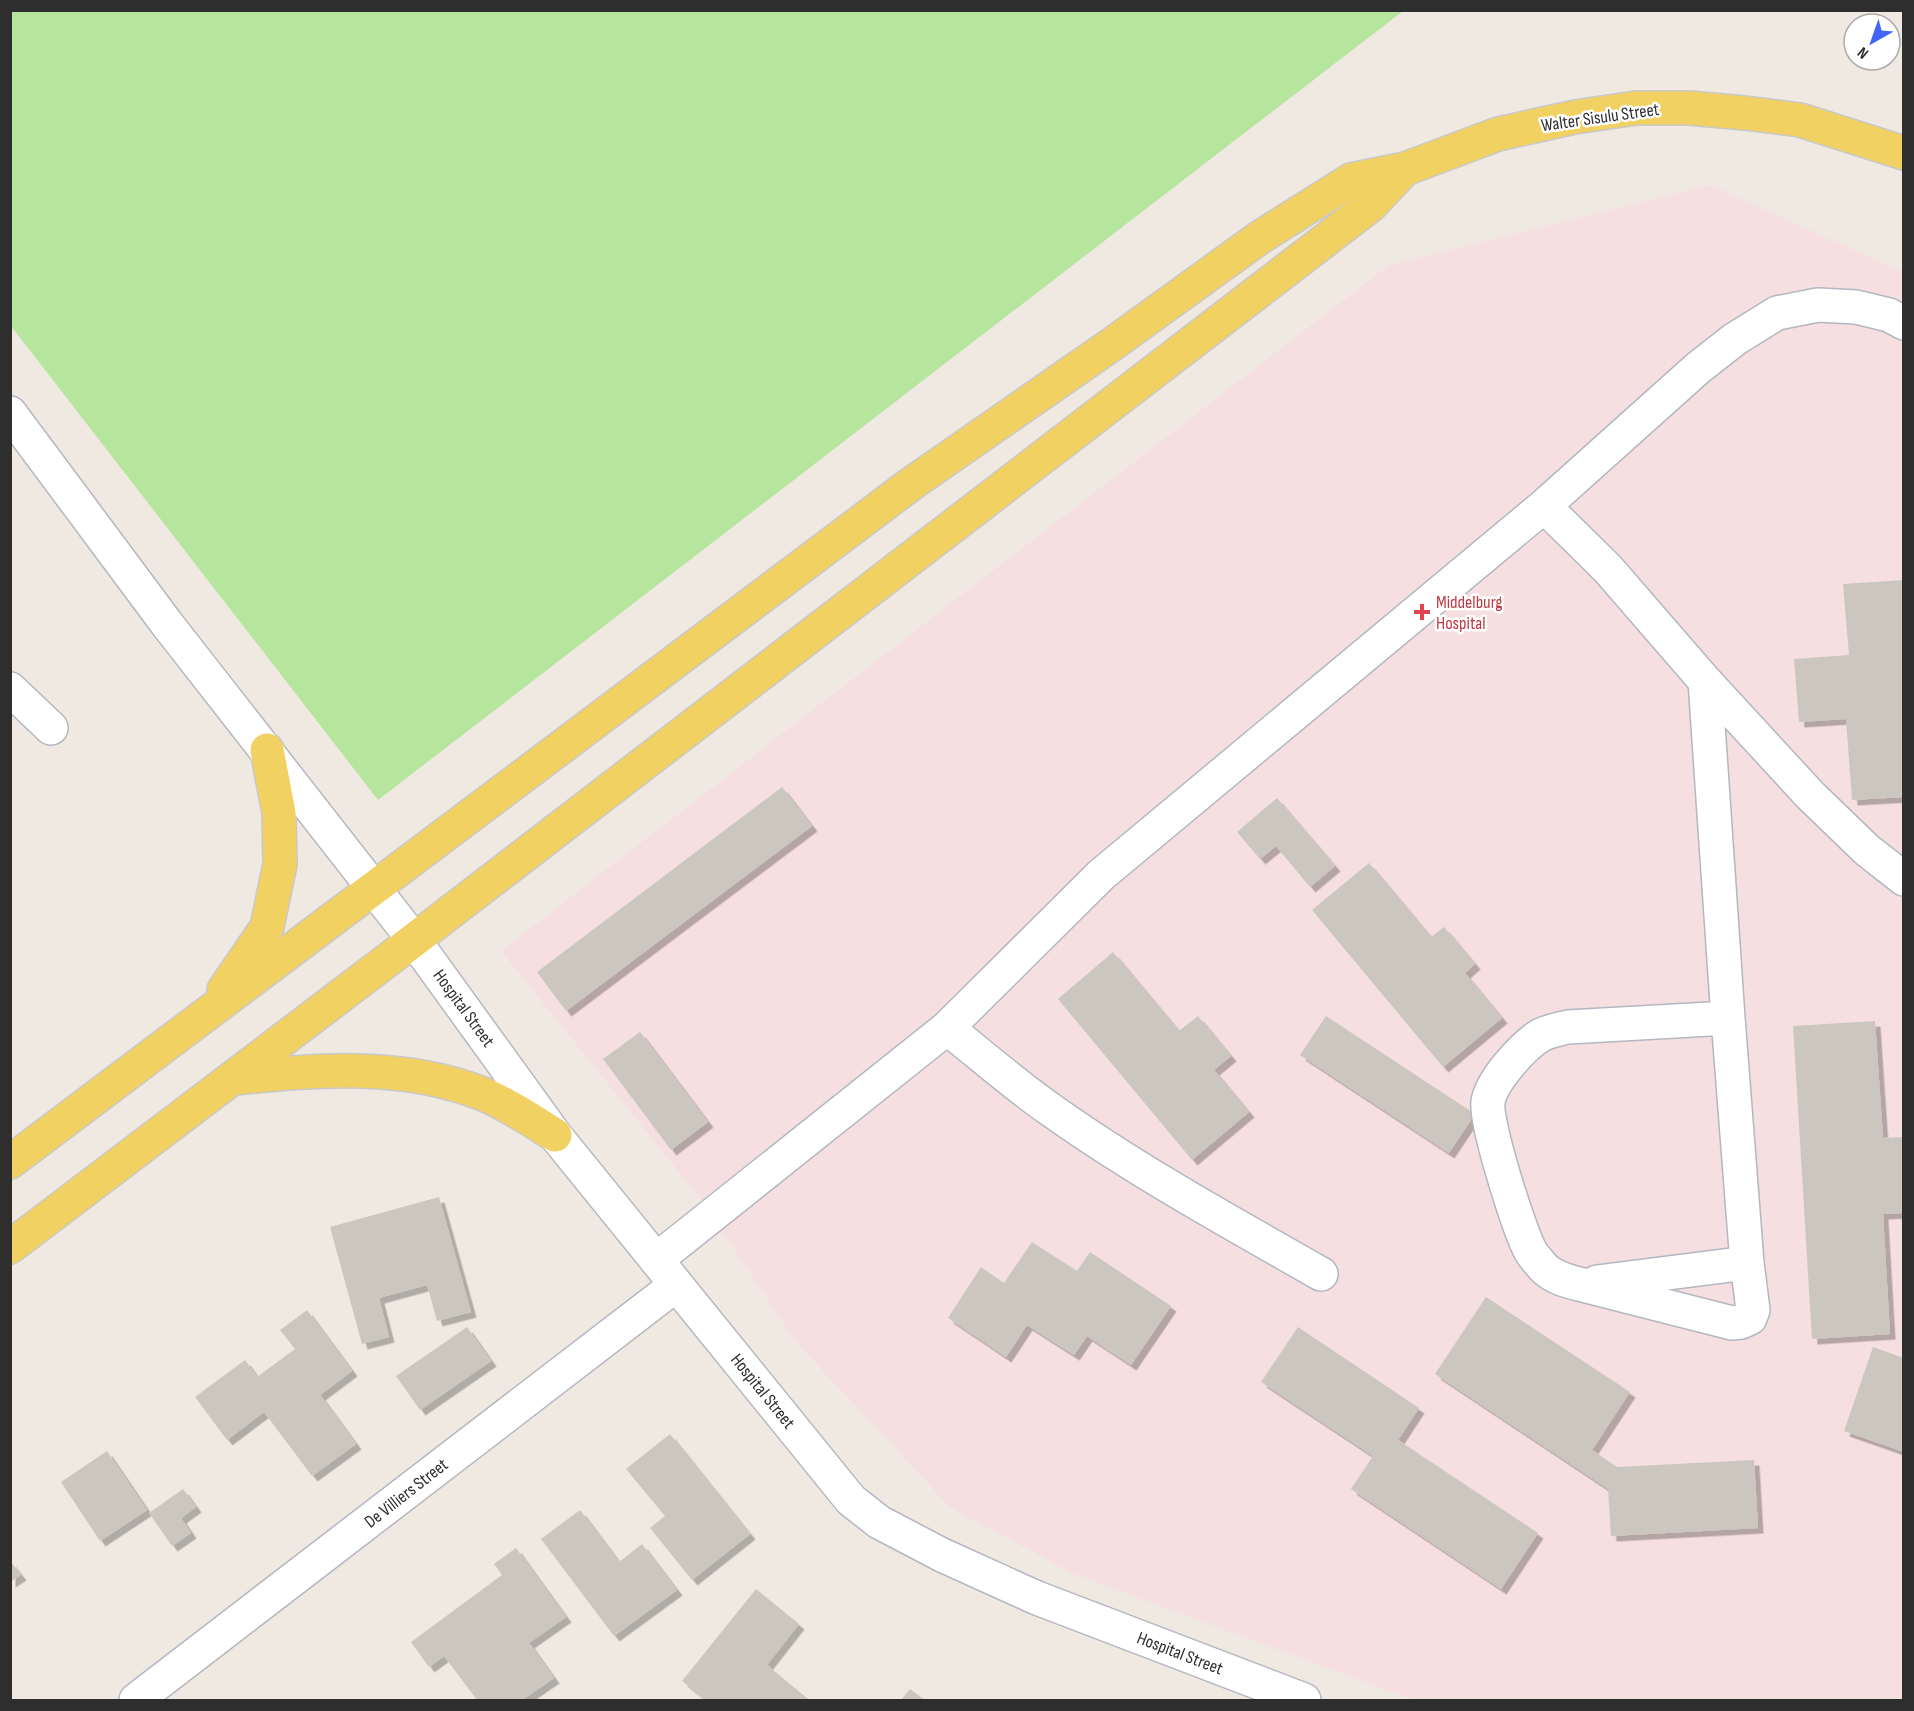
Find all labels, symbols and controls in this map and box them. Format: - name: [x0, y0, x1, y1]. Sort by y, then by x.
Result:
- north arrow: [1842, 12, 1902, 72]
- text: N: [1854, 42, 1873, 62]
- street label: Walter Sisulu Street: [1540, 99, 1661, 136]
- place label: Middelburg Hospital: [1436, 592, 1503, 634]
- marker: Middelburg Hospital: [1413, 603, 1431, 621]
- street label: Hospital Street: [429, 966, 499, 1051]
- street label: Hospital Street: [726, 1350, 800, 1433]
- street label: De Villiers Street: [360, 1454, 453, 1533]
- street label: Hospital Street: [1134, 1627, 1226, 1680]

